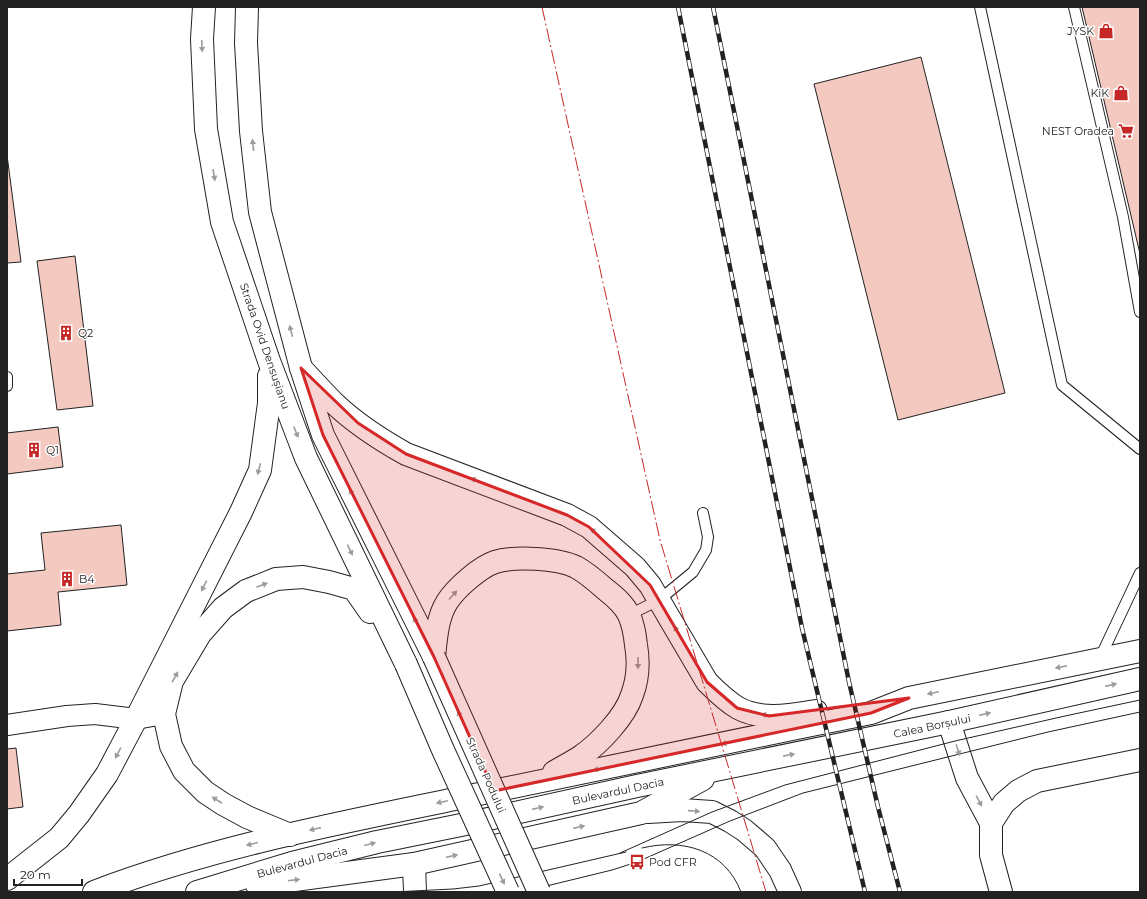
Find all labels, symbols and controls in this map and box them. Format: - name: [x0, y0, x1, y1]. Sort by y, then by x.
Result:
- shop icon: JYSK: [1097, 22, 1115, 40]
- place label: JYSK: [1066, 24, 1094, 38]
- one-way arrow: [199, 40, 205, 53]
- shop icon: KiK: [1112, 84, 1130, 102]
- place label: KiK: [1090, 86, 1109, 100]
- supermarket icon: NEST Oradea: [1117, 122, 1135, 140]
- place label: NEST Oradea: [1042, 124, 1114, 138]
- one-way arrow: [249, 139, 256, 151]
- one-way arrow: [211, 169, 217, 181]
- street label: Strada Ovid Densușianu: [237, 281, 293, 411]
- building icon: Q2: [57, 324, 75, 342]
- one-way arrow: [288, 324, 294, 336]
- place label: Q2: [78, 326, 93, 340]
- one-way arrow: [293, 426, 299, 438]
- building icon: Q1: [25, 441, 43, 459]
- place label: Q1: [46, 443, 59, 457]
- one-way arrow: [256, 463, 262, 475]
- one-way arrow: [470, 477, 482, 483]
- one-way arrow: [349, 488, 355, 499]
- one-way arrow: [590, 528, 600, 537]
- one-way arrow: [347, 544, 353, 555]
- building icon: B4: [58, 570, 76, 588]
- place label: B4: [79, 572, 95, 586]
- one-way arrow: [200, 580, 207, 592]
- one-way arrow: [256, 581, 268, 587]
- one-way arrow: [449, 590, 458, 600]
- one-way arrow: [413, 617, 420, 628]
- one-way arrow: [673, 625, 680, 637]
- one-way arrow: [635, 657, 641, 670]
- one-way arrow: [1055, 664, 1067, 670]
- one-way arrow: [172, 671, 179, 683]
- one-way arrow: [1105, 682, 1118, 688]
- one-way arrow: [927, 691, 939, 697]
- one-way arrow: [457, 710, 463, 721]
- street label: Calea Borșului: [892, 711, 972, 741]
- one-way arrow: [978, 711, 991, 717]
- one-way arrow: [761, 712, 773, 719]
- street label: Strada Podului: [463, 735, 509, 815]
- one-way arrow: [720, 740, 733, 746]
- one-way arrow: [955, 745, 961, 757]
- one-way arrow: [115, 748, 121, 759]
- one-way arrow: [783, 752, 795, 758]
- one-way arrow: [593, 766, 605, 772]
- street label: Bulevardul Dacia: [571, 774, 665, 808]
- one-way arrow: [975, 795, 982, 806]
- one-way arrow: [212, 796, 222, 804]
- one-way arrow: [436, 799, 448, 805]
- one-way arrow: [532, 805, 544, 811]
- one-way arrow: [688, 807, 700, 814]
- one-way arrow: [573, 823, 585, 829]
- one-way arrow: [309, 827, 321, 833]
- one-way arrow: [364, 841, 376, 847]
- one-way arrow: [246, 842, 258, 848]
- street label: Bulevardul Dacia: [255, 843, 349, 881]
- one-way arrow: [446, 852, 458, 858]
- bus stop icon: Pod CFR: [628, 853, 646, 871]
- place label: Pod CFR: [649, 855, 697, 869]
- scale bar: [14, 861, 82, 887]
- text: 20 m: [20, 867, 51, 882]
- one-way arrow: [499, 873, 505, 884]
- one-way arrow: [288, 877, 300, 883]

